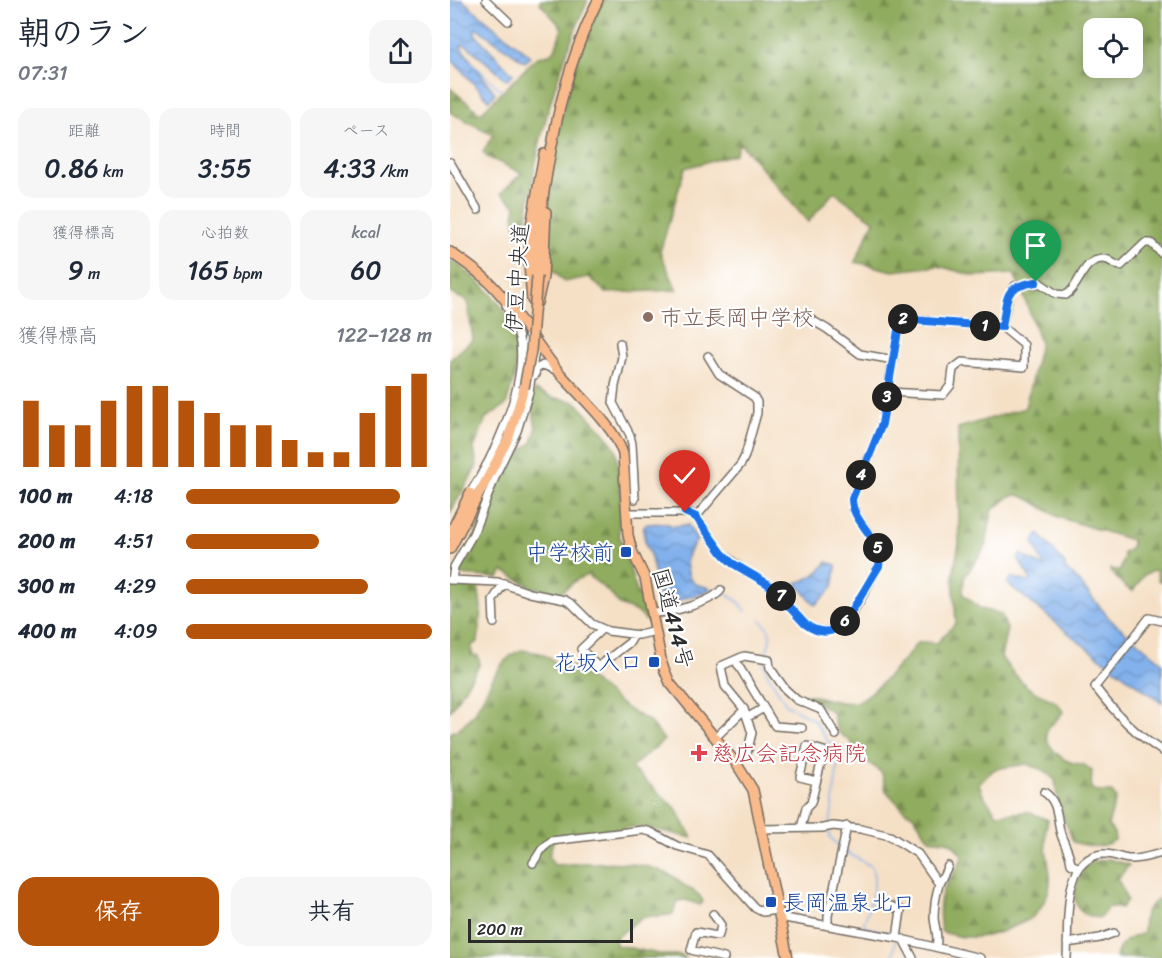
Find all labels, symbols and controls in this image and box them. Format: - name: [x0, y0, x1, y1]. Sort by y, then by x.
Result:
- text: 朝のラン: [18, 4, 150, 62]
- map controls: [1083, 18, 1143, 78]
- button: locate: [1083, 18, 1143, 78]
- button: share: [369, 20, 432, 83]
- text: 07:31: [18, 56, 68, 91]
- text: 距離: [68, 116, 100, 145]
- text: 時間: [209, 116, 241, 145]
- text: ペース: [342, 116, 390, 145]
- text: 0.86: [44, 145, 99, 191]
- text: 3:55: [198, 145, 252, 191]
- text: 4:33: [323, 145, 376, 191]
- text: km: [99, 157, 124, 186]
- text: /km: [376, 157, 409, 186]
- text: 獲得標高: [52, 218, 116, 247]
- text: 心拍数: [201, 218, 249, 247]
- text: kcal: [351, 218, 381, 247]
- pin: [1010, 220, 1061, 282]
- street label: 伊豆中央道: [494, 222, 540, 334]
- icon: arrive: [1019, 229, 1052, 262]
- text: 9: [68, 247, 84, 293]
- text: 165: [187, 247, 229, 293]
- text: 60: [350, 247, 382, 293]
- text: m: [84, 259, 100, 288]
- text: bpm: [229, 259, 263, 288]
- place label: 市立長岡中学校: [660, 298, 814, 337]
- pin: 2: [888, 304, 918, 334]
- text: 2: [898, 304, 908, 333]
- marker: 市立長岡中学校: [641, 310, 655, 324]
- pin: 1: [970, 311, 1000, 341]
- text: 1: [982, 311, 988, 340]
- text: 獲得標高: [18, 318, 98, 353]
- text: 122–128 m: [336, 318, 432, 353]
- pin: 3: [872, 382, 902, 412]
- text: 3: [883, 382, 891, 411]
- pin: [659, 450, 710, 512]
- icon: check: [668, 459, 701, 492]
- pin: 4: [846, 460, 876, 490]
- text: 4: [856, 460, 866, 489]
- text: 100 m: [18, 479, 72, 514]
- text: 4:18: [114, 479, 153, 514]
- text: 200 m: [18, 524, 75, 559]
- text: 4:51: [114, 524, 153, 559]
- place label: 中学校前: [526, 533, 614, 572]
- pin: 5: [863, 533, 893, 563]
- text: 5: [873, 533, 883, 562]
- marker: 中学校前: [619, 545, 633, 559]
- street label: 国道414号: [641, 563, 705, 673]
- text: 300 m: [18, 569, 75, 604]
- text: 4:29: [114, 569, 156, 604]
- pin: 7: [766, 581, 796, 611]
- text: 7: [776, 581, 786, 610]
- pin: 6: [830, 606, 860, 636]
- text: 6: [840, 606, 850, 635]
- text: 400 m: [18, 614, 76, 649]
- text: 4:09: [114, 614, 157, 649]
- place label: 花坂入口: [554, 643, 642, 682]
- marker: 花坂入口: [647, 655, 661, 669]
- place label: 慈広会記念病院: [712, 734, 866, 773]
- marker: 慈広会記念病院: [690, 744, 708, 762]
- button: 保存: [18, 877, 219, 946]
- button: 共有: [231, 877, 432, 946]
- place label: 長岡温泉北口: [783, 883, 915, 922]
- marker: 長岡温泉北口: [764, 895, 778, 909]
- text: 200 m: [477, 915, 523, 944]
- scale bar: [468, 916, 633, 944]

